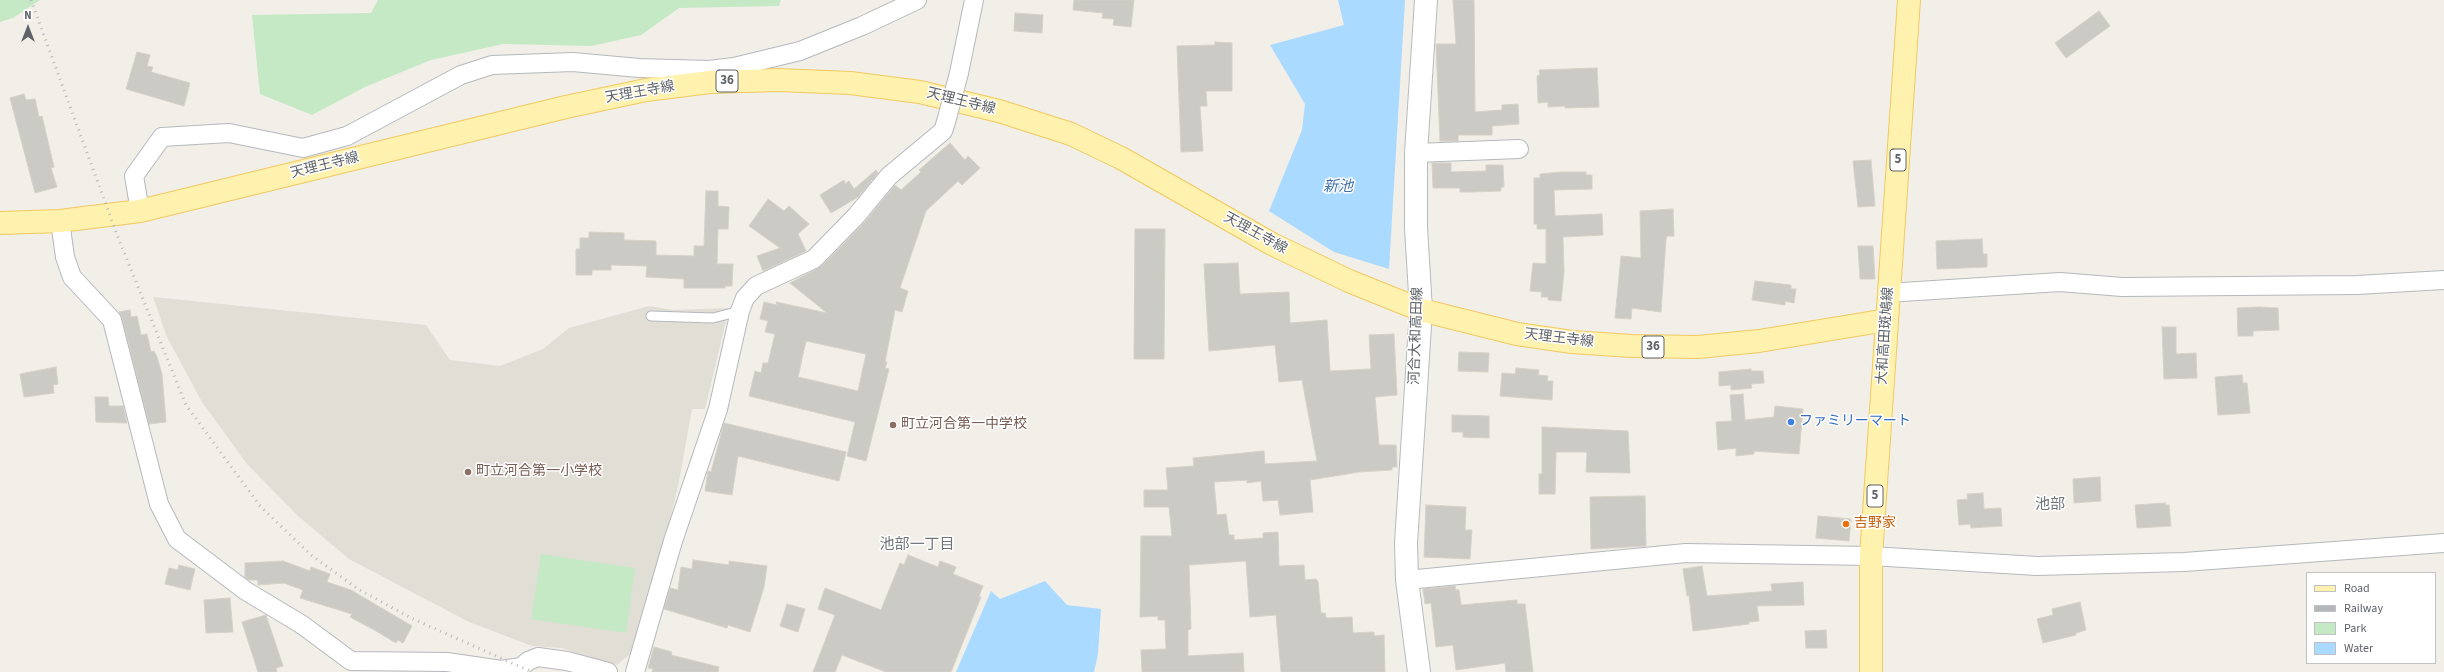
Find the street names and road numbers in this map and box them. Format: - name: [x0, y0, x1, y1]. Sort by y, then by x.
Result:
- road number: 36: [716, 70, 738, 92]
- street label: 天理王寺線: [604, 79, 676, 107]
- street label: 天理王寺線: [925, 85, 997, 119]
- street label: 天理王寺線: [289, 149, 361, 183]
- road number: 5: [1890, 149, 1906, 171]
- street label: 天理王寺線: [1220, 210, 1290, 258]
- street label: 河合大和高田線: [1407, 287, 1427, 385]
- street label: 大和高田斑鳩線: [1874, 287, 1898, 385]
- street label: 天理王寺線: [1523, 326, 1595, 352]
- road number: 36: [1642, 336, 1664, 358]
- road number: 5: [1867, 485, 1883, 507]

